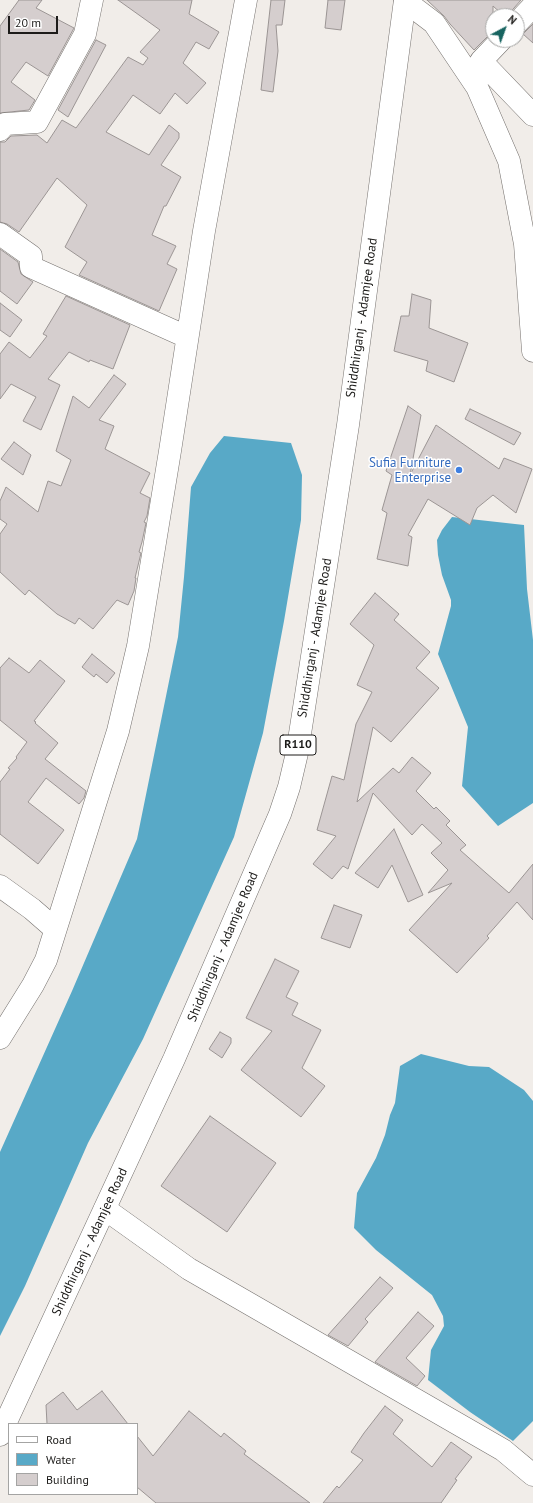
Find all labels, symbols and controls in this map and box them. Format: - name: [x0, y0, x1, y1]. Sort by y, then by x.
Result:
- scale bar: [10, 8, 60, 34]
- north arrow: [485, 8, 525, 48]
- text: N: [505, 12, 520, 27]
- text: 20 m: [15, 15, 41, 30]
- street label: Shiddhirganj - Adamjee Road: [343, 237, 381, 399]
- place label: Sufia Furniture Enterprise: [369, 455, 451, 486]
- marker: Sufia Furniture Enterprise: [454, 465, 464, 475]
- street label: Shiddhirganj - Adamjee Road: [295, 557, 335, 719]
- road number: R110: [280, 735, 316, 755]
- street label: Shiddhirganj - Adamjee Road: [184, 870, 262, 1024]
- street label: Shiddhirganj - Adamjee Road: [49, 1166, 131, 1318]
- legend: [8, 1423, 138, 1495]
- text: Road: [46, 1432, 71, 1447]
- text: Water: [46, 1452, 76, 1467]
- text: Building: [46, 1472, 89, 1487]

